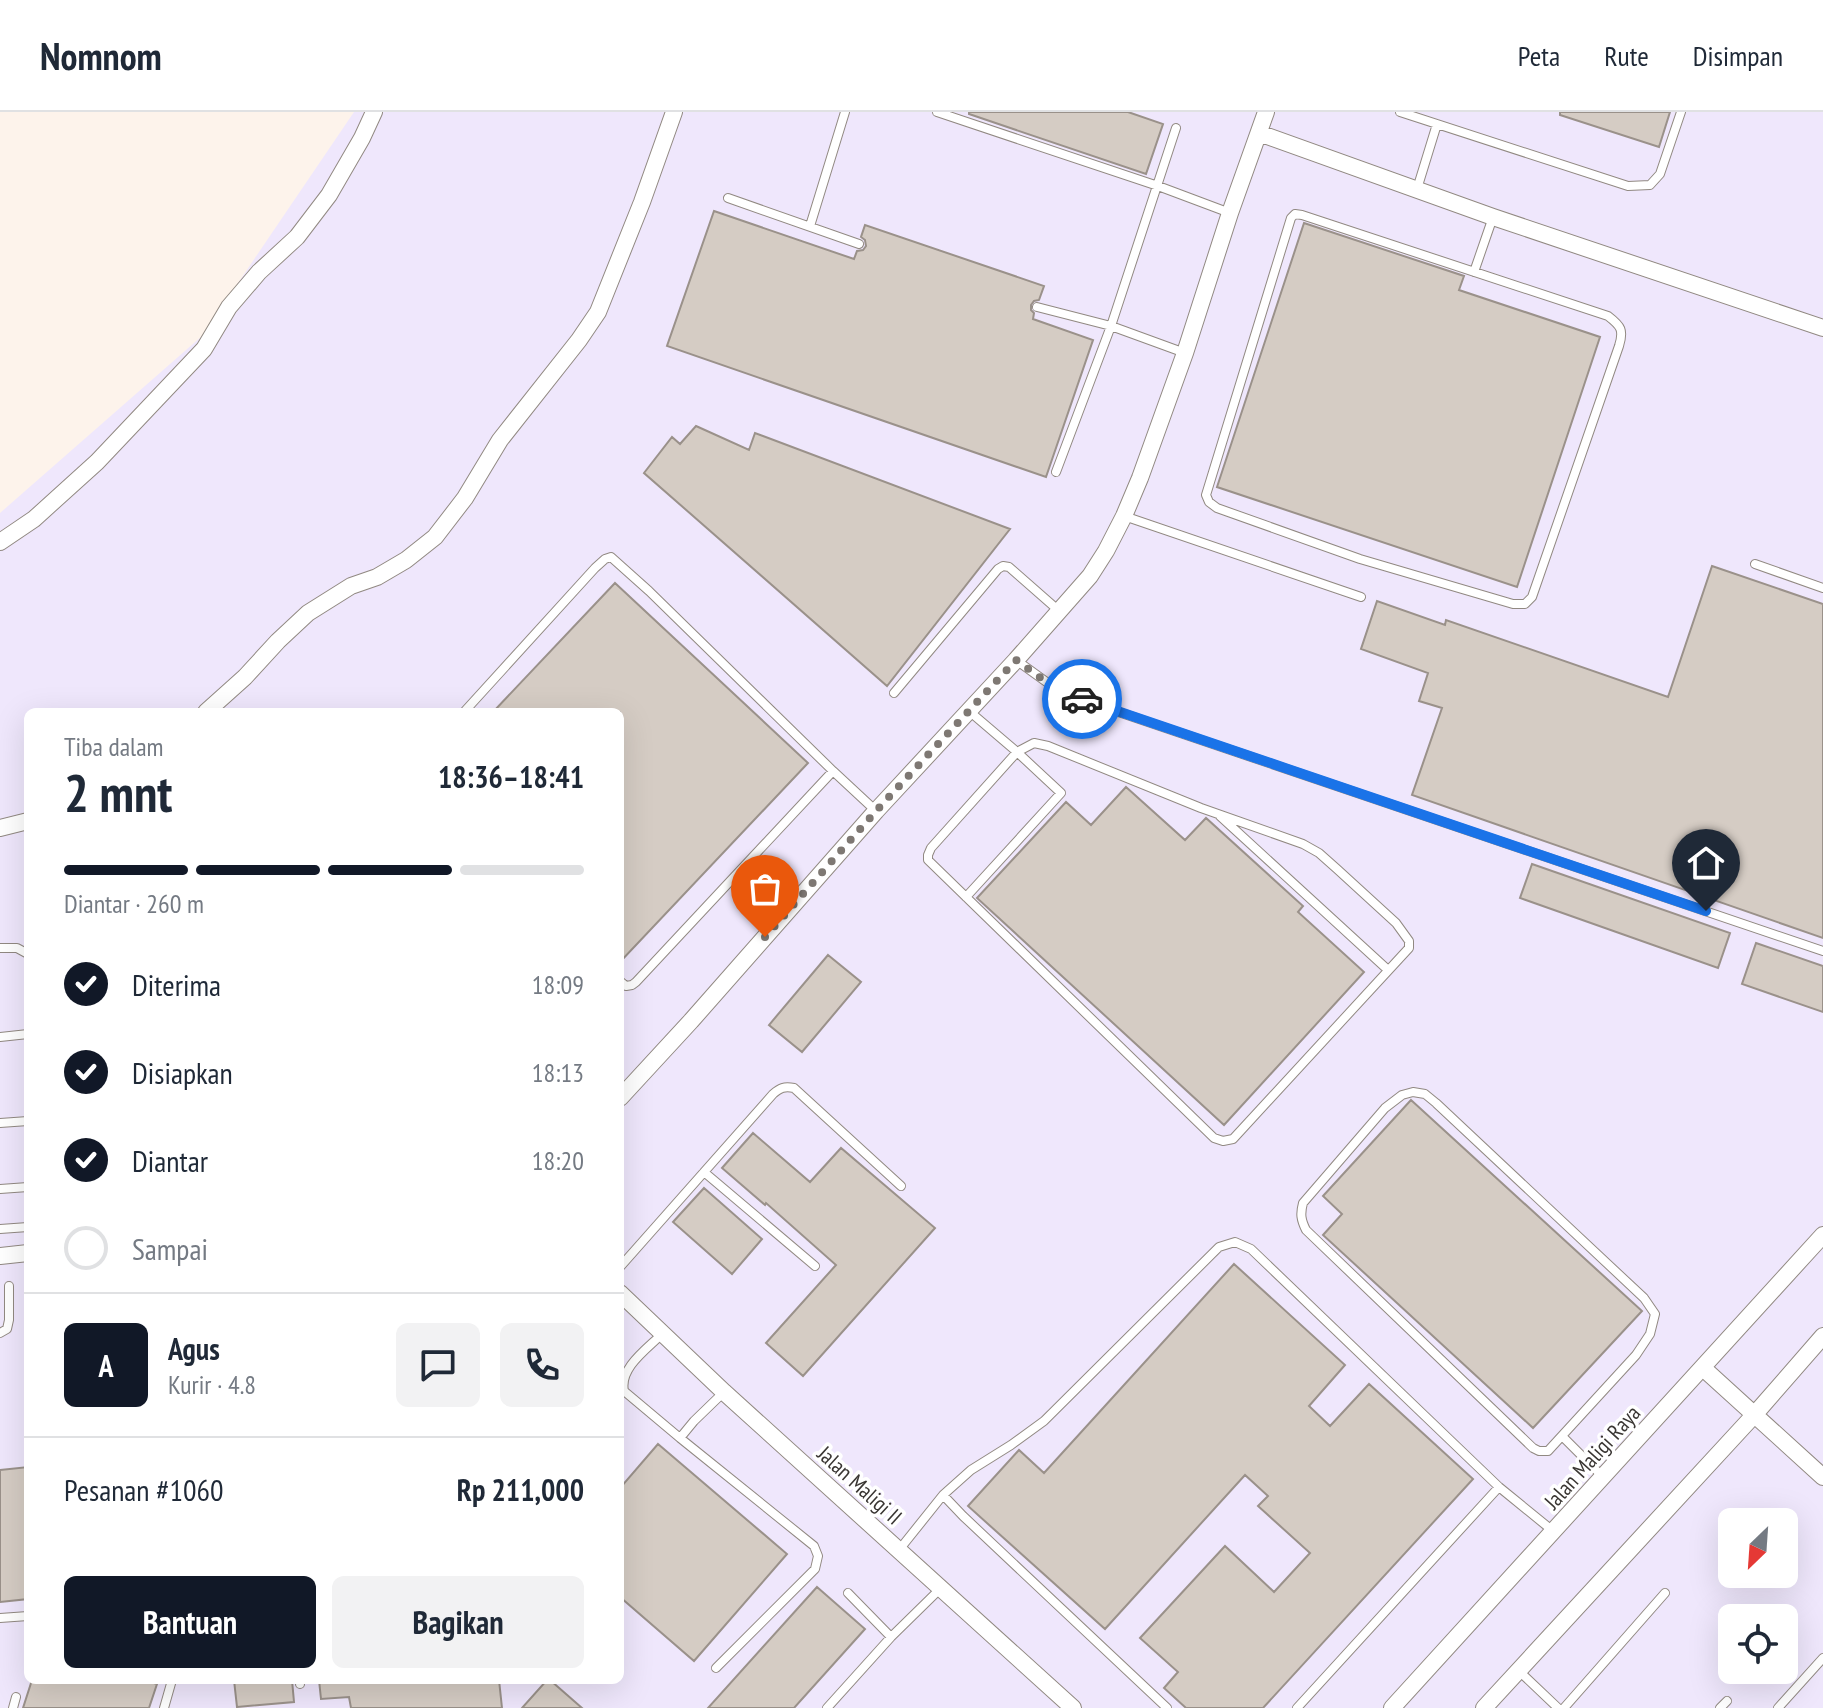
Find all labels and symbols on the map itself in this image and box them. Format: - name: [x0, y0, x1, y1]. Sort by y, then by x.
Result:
- courier: [1042, 659, 1122, 739]
- pin: [1672, 829, 1740, 911]
- pin: [731, 855, 799, 937]
- street label: Jalan Maligi Raya: [1537, 1399, 1646, 1516]
- street label: Jalan Maligi II: [811, 1439, 908, 1530]
- north arrow: [1718, 1508, 1798, 1588]

